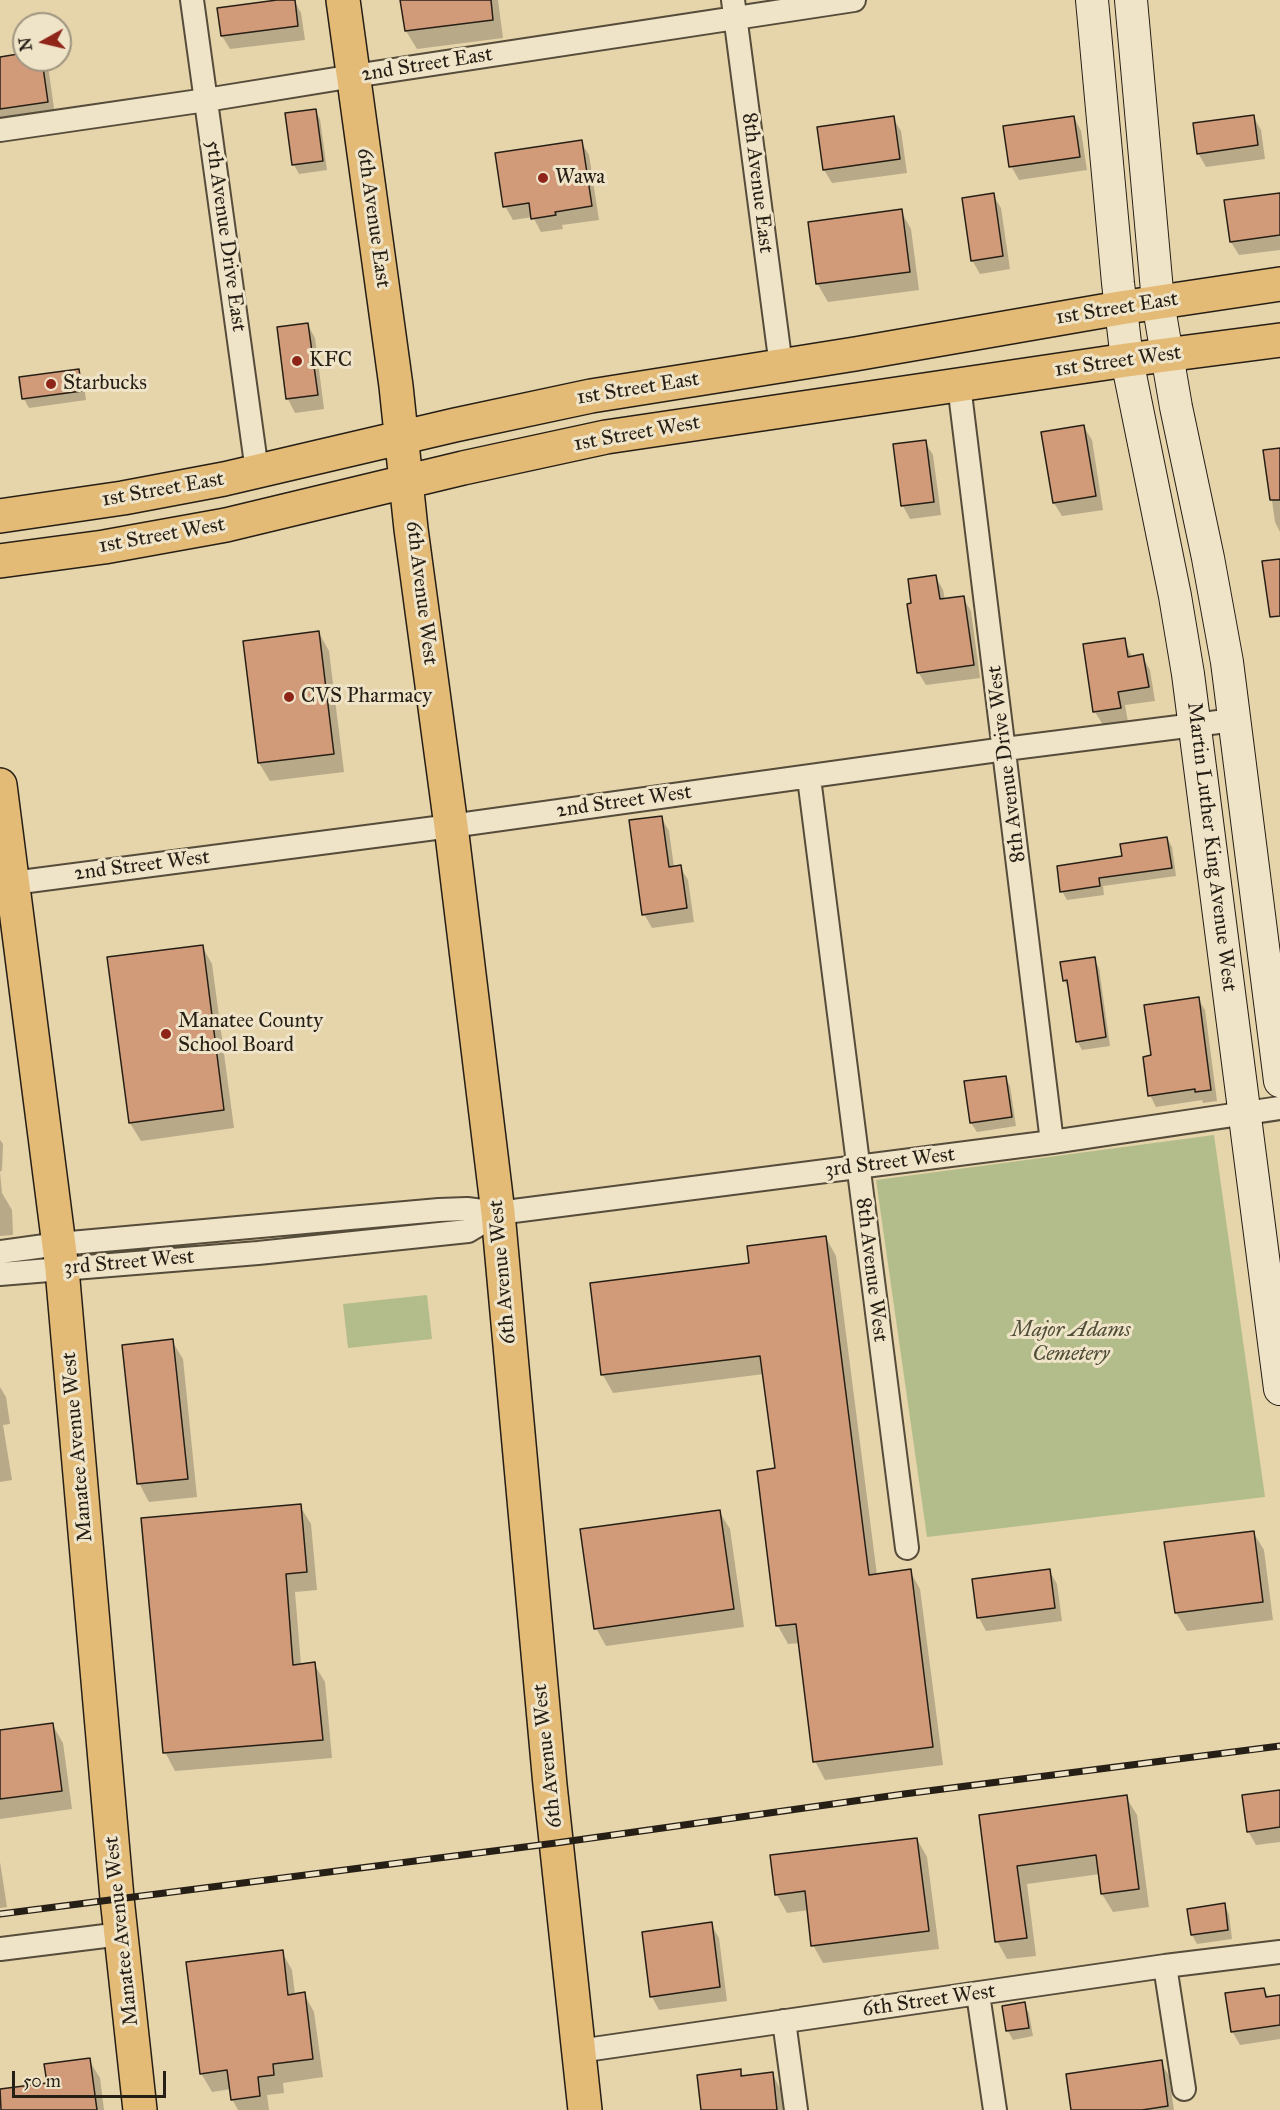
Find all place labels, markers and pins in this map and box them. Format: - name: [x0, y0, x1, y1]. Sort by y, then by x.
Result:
- place label: Wawa: [555, 165, 605, 191]
- marker: Wawa: [536, 171, 550, 185]
- place label: KFC: [309, 348, 352, 374]
- marker: KFC: [290, 354, 304, 368]
- place label: Starbucks: [63, 371, 147, 397]
- marker: Starbucks: [44, 377, 58, 391]
- place label: CVS Pharmacy: [301, 684, 432, 710]
- marker: CVS Pharmacy: [282, 690, 296, 704]
- place label: Manatee County School Board: [178, 1009, 323, 1059]
- marker: Manatee County School Board: [159, 1027, 173, 1041]

